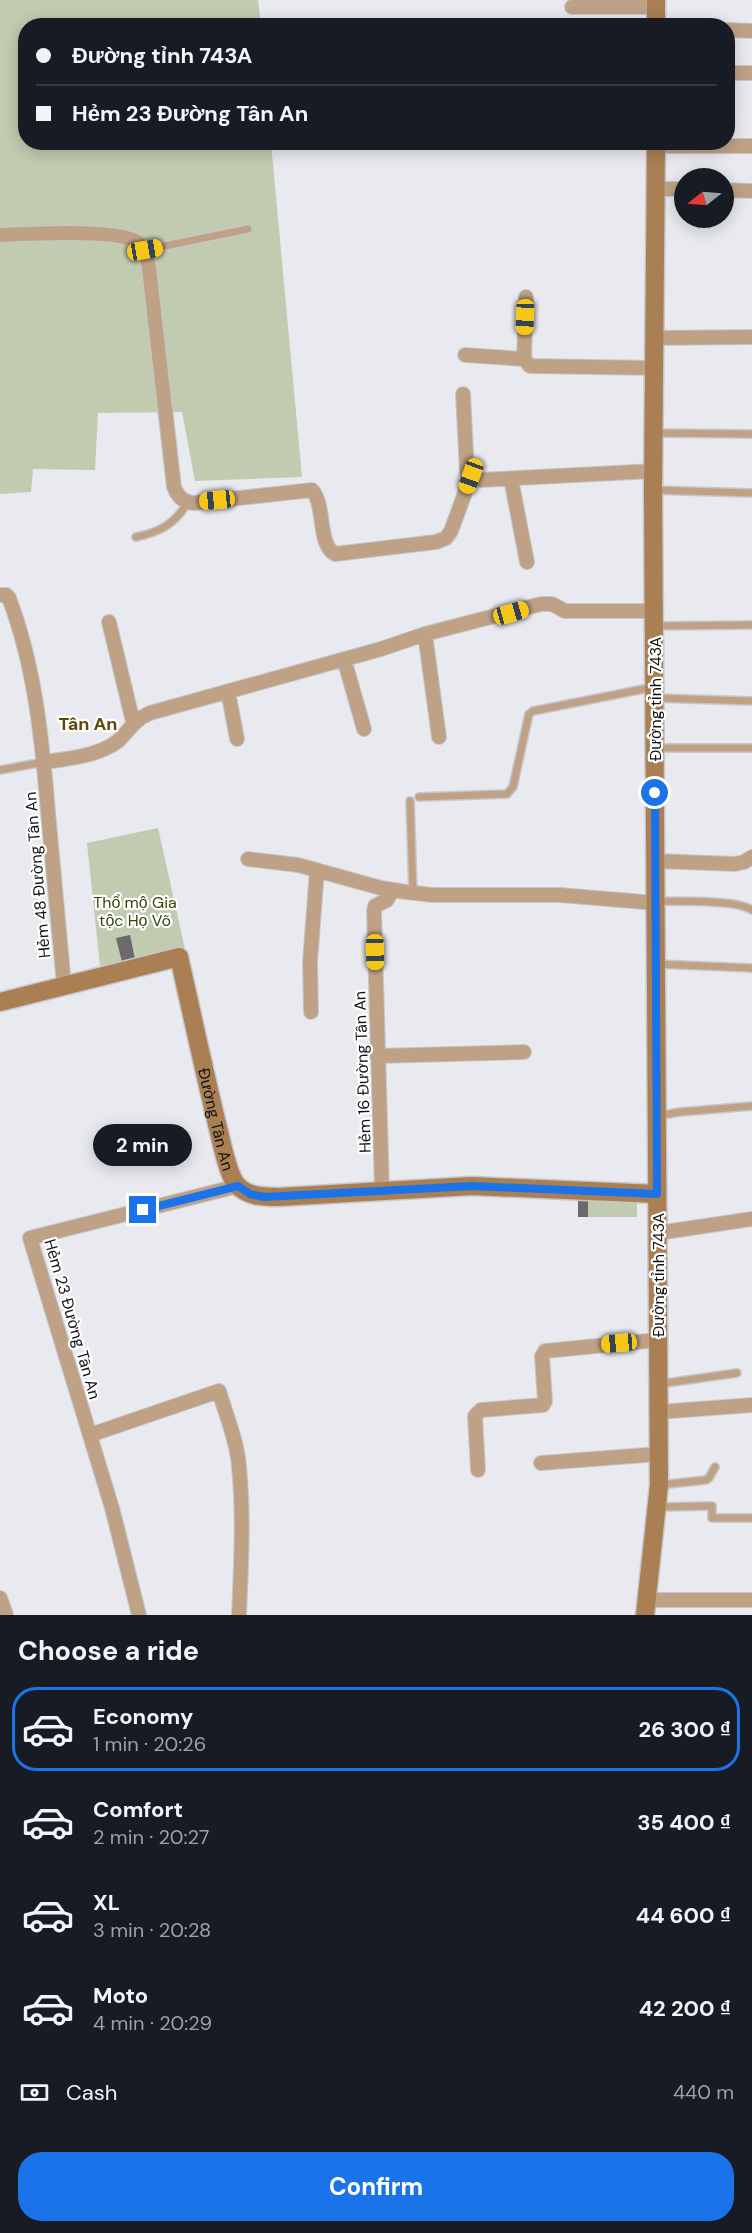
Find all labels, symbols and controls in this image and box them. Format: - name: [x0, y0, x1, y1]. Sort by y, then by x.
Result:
- text: Đường tỉnh 743A: [72, 41, 252, 70]
- text: Hẻm 23 Đường Tân An: [72, 99, 308, 128]
- north arrow: [674, 168, 734, 228]
- map controls: [674, 168, 734, 228]
- car: [126, 238, 164, 262]
- car: [515, 299, 535, 335]
- car: [456, 456, 486, 496]
- car: [198, 489, 236, 511]
- car: [491, 599, 531, 627]
- street label: Đường tỉnh 743A: [645, 637, 666, 761]
- district label: Tân An: [59, 712, 117, 736]
- route start: [641, 779, 668, 806]
- street label: Hẻm 48 Đường Tân An: [20, 791, 55, 959]
- park label: Thổ mộ Gia tộc Họ Võ: [93, 892, 177, 931]
- car: [366, 934, 384, 970]
- street label: Hẻm 16 Đường Tân An: [349, 991, 376, 1153]
- street label: Đường Tân An: [193, 1066, 239, 1174]
- callout: 2 min: [94, 1123, 192, 1165]
- text: 2 min: [116, 1132, 169, 1158]
- route end: [129, 1196, 156, 1223]
- street label: Đường tỉnh 743A: [648, 1213, 669, 1337]
- street label: Hẻm 23 Đường Tân An: [40, 1237, 105, 1402]
- car: [600, 1332, 638, 1354]
- text: Choose a ride: [18, 1633, 199, 1668]
- icon: car: [21, 1702, 75, 1756]
- text: Economy: [93, 1702, 193, 1731]
- text: 26 300 ₫: [638, 1715, 731, 1744]
- text: 1 min · 20:26: [93, 1731, 206, 1757]
- icon: car: [21, 1795, 75, 1849]
- text: Comfort: [93, 1795, 183, 1824]
- text: 35 400 ₫: [637, 1808, 731, 1837]
- text: 2 min · 20:27: [93, 1824, 209, 1850]
- icon: car: [21, 1888, 75, 1942]
- text: XL: [93, 1888, 120, 1917]
- text: 44 600 ₫: [636, 1901, 731, 1930]
- text: 3 min · 20:28: [93, 1917, 211, 1943]
- icon: car: [21, 1981, 75, 2035]
- text: Moto: [93, 1981, 148, 2010]
- text: 42 200 ₫: [639, 1994, 731, 2023]
- text: 4 min · 20:29: [93, 2010, 212, 2036]
- icon: cash: [18, 2076, 51, 2109]
- text: Cash: [66, 2078, 117, 2107]
- text: 440 m: [673, 2079, 734, 2105]
- button: Confirm: [18, 2152, 734, 2221]

